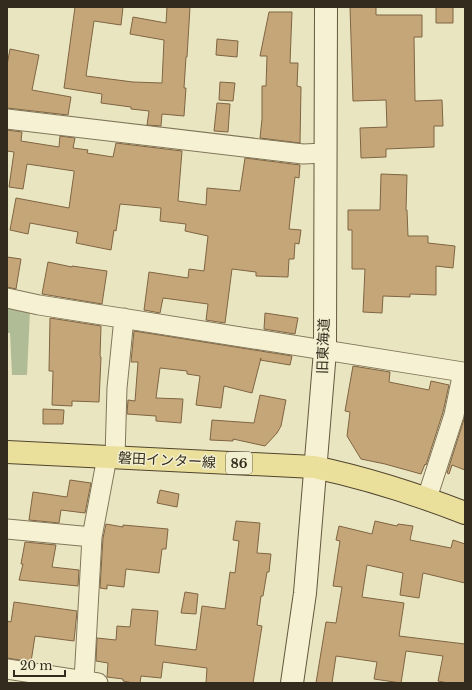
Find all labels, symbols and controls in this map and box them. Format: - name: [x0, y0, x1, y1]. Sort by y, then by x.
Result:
- street label: 旧東海道: [313, 318, 333, 374]
- street label: 磐田インター線: [118, 448, 216, 472]
- road number: 86: [226, 452, 252, 474]
- scale bar: [14, 652, 65, 678]
- text: 20 m: [20, 658, 52, 673]

